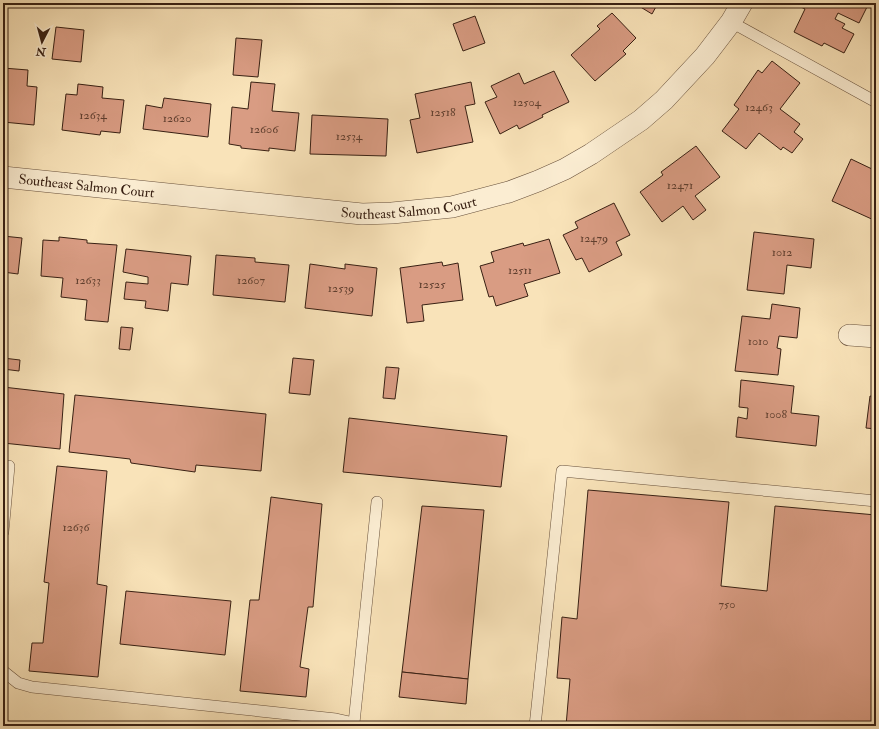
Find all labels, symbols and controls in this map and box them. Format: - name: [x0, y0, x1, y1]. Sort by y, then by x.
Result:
- north arrow: [22, 22, 62, 62]
- text: N: [34, 44, 48, 59]
- house number: 12504: [513, 95, 542, 110]
- house number: 12463: [745, 100, 773, 115]
- house number: 12518: [430, 105, 456, 120]
- house number: 12634: [79, 108, 107, 123]
- house number: 12620: [163, 111, 191, 126]
- house number: 12606: [250, 122, 279, 137]
- house number: 12534: [336, 129, 363, 144]
- street label: Southeast Salmon Court: [18, 171, 156, 202]
- house number: 12471: [667, 178, 693, 193]
- street label: Southeast Salmon Court: [340, 193, 479, 223]
- house number: 12479: [580, 231, 608, 246]
- house number: 1012: [772, 245, 792, 260]
- house number: 12511: [508, 263, 532, 278]
- house number: 12633: [75, 273, 101, 288]
- house number: 12607: [237, 273, 266, 288]
- house number: 12525: [419, 277, 446, 292]
- house number: 12539: [328, 281, 354, 296]
- house number: 1010: [748, 334, 768, 349]
- house number: 1008: [765, 407, 787, 422]
- house number: 12636: [62, 520, 90, 535]
- house number: 750: [719, 597, 735, 612]

